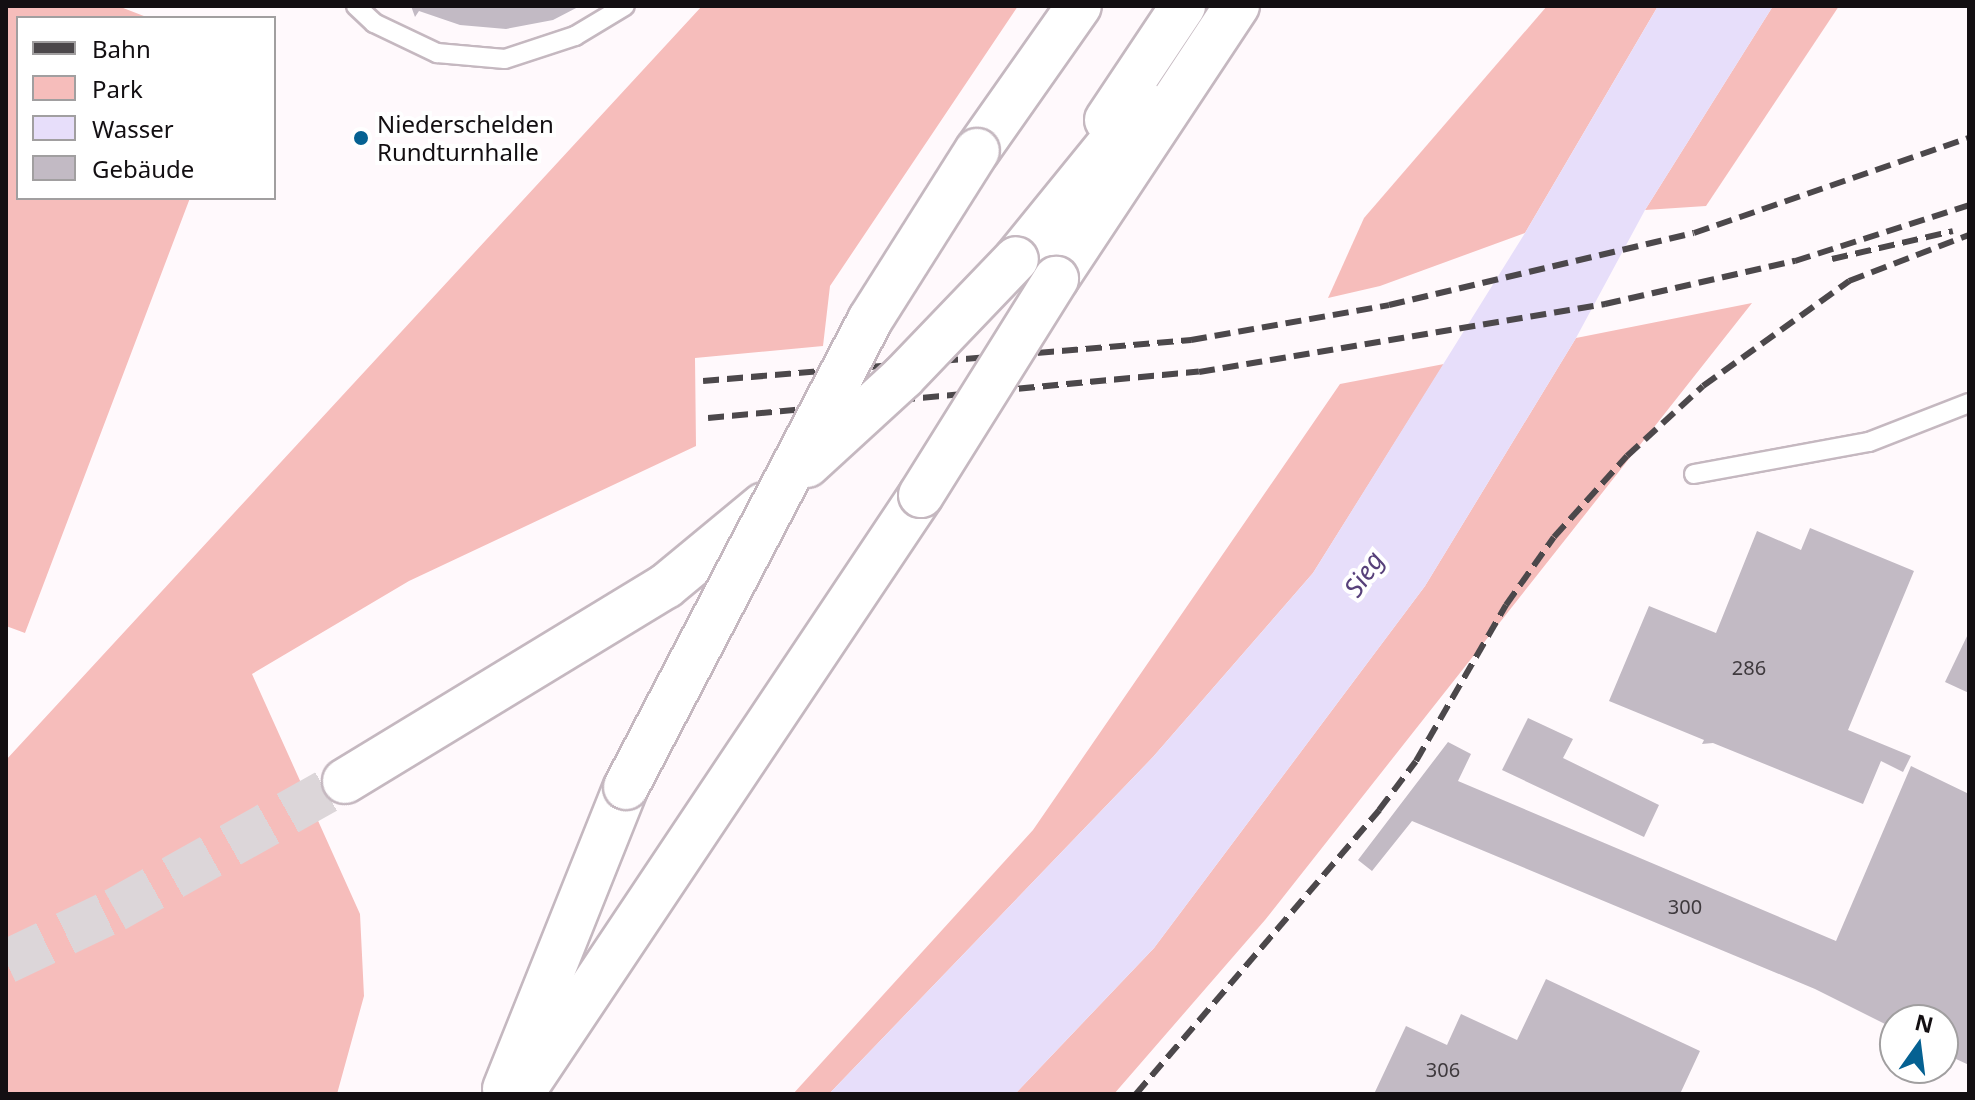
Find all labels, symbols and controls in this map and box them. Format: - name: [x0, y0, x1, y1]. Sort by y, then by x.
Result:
- legend: [16, 16, 276, 200]
- text: Bahn: [92, 32, 151, 65]
- text: Park: [92, 72, 143, 105]
- place label: Niederschelden Rundturnhalle: [377, 110, 554, 166]
- text: Wasser: [92, 112, 174, 145]
- marker: Niederschelden Rundturnhalle: [352, 129, 370, 147]
- text: Gebäude: [92, 152, 194, 185]
- water label: Sieg: [1338, 545, 1390, 603]
- house number: 286: [1732, 655, 1766, 679]
- house number: 300: [1668, 894, 1702, 918]
- north arrow: [1879, 1004, 1959, 1084]
- text: N: [1912, 1006, 1937, 1039]
- house number: 306: [1426, 1057, 1460, 1081]

